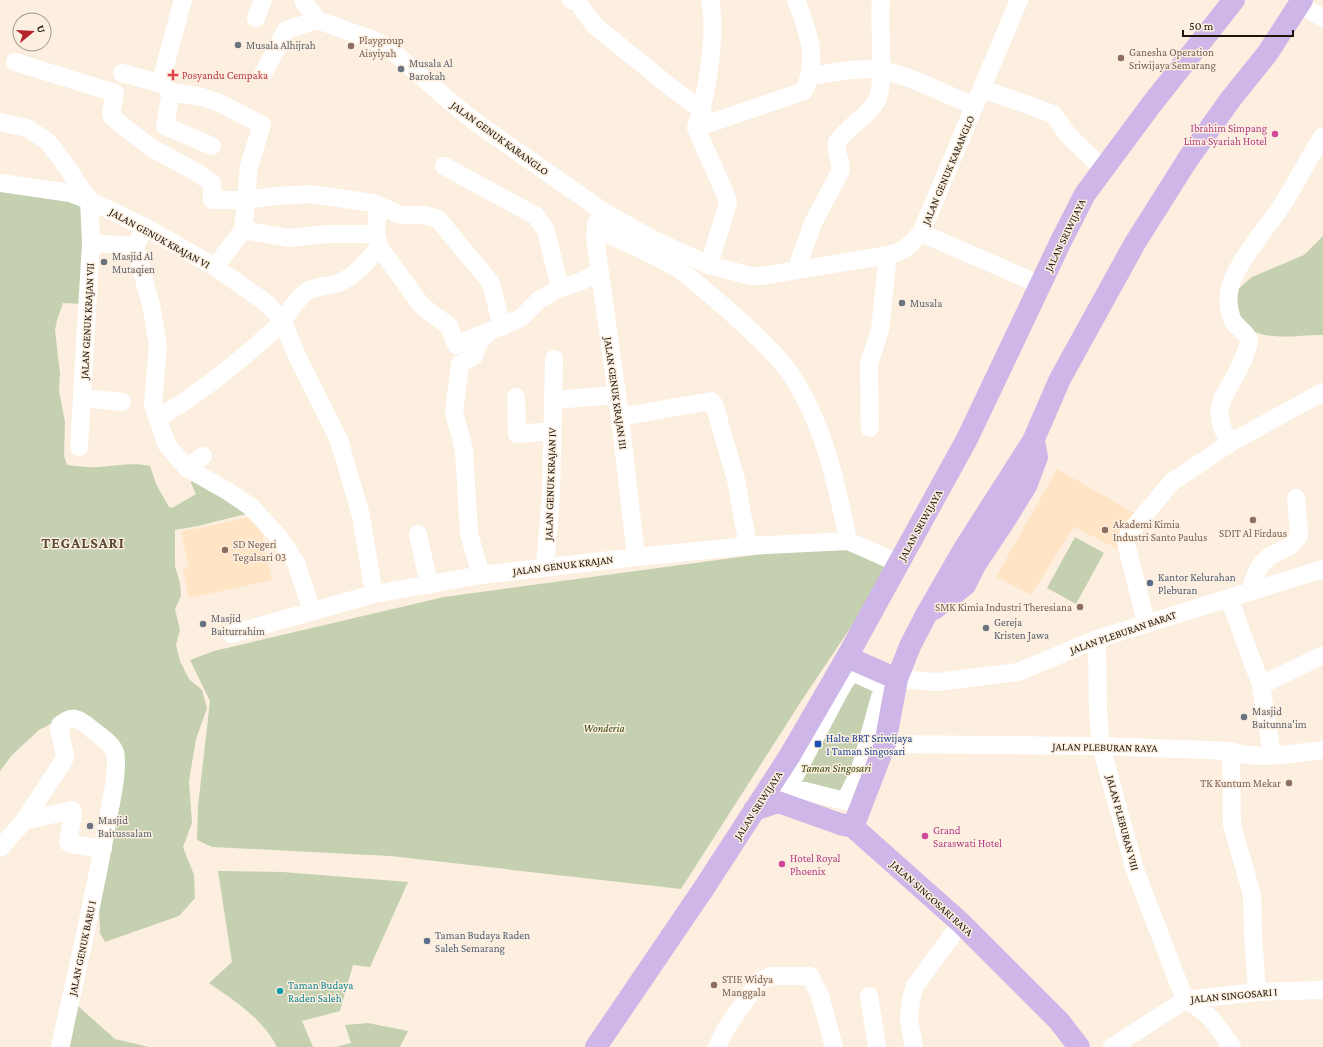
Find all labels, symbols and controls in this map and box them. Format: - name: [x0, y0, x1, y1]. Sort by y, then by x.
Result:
- north arrow: [12, 12, 52, 52]
- scale bar: [1183, 12, 1293, 38]
- text: 50 m: [1189, 19, 1214, 33]
- text: U: [35, 23, 49, 35]
- place label: Playgroup Aisyiyah: [359, 34, 404, 60]
- place label: Musala Alhijrah: [246, 39, 316, 52]
- marker: Musala Alhijrah: [233, 40, 243, 50]
- marker: Playgroup Aisyiyah: [346, 41, 356, 51]
- place label: Ganesha Operation Sriwijaya Semarang: [1129, 46, 1216, 72]
- marker: Ganesha Operation Sriwijaya Semarang: [1116, 53, 1126, 63]
- place label: Musala Al Barokah: [409, 57, 453, 82]
- marker: Musala Al Barokah: [396, 64, 406, 74]
- marker: Posyandu Cempaka: [167, 69, 179, 81]
- place label: Posyandu Cempaka: [182, 69, 268, 82]
- street label: JALAN GENUK KARANGLO: [447, 98, 551, 178]
- street label: JALAN GENUK KARANGLO: [919, 114, 977, 228]
- place label: Ibrahim Simpang Lima Syariah Hotel: [1184, 122, 1268, 148]
- marker: Ibrahim Simpang Lima Syariah Hotel: [1270, 129, 1280, 139]
- street label: JALAN SRIWIJAYA: [1042, 196, 1089, 275]
- street label: JALAN GENUK KRAJAN VI: [106, 205, 212, 272]
- place label: Masjid Al Mutaqien: [112, 250, 155, 276]
- marker: Masjid Al Mutaqien: [99, 257, 109, 267]
- street label: JALAN GENUK KRAJAN VII: [78, 263, 97, 380]
- place label: Musala: [910, 297, 942, 309]
- marker: Musala: [897, 298, 907, 308]
- street label: JALAN GENUK KRAJAN III: [601, 335, 630, 450]
- street label: JALAN GENUK KRAJAN IV: [542, 427, 559, 542]
- street label: JALAN SRIWIJAYA: [895, 487, 946, 564]
- marker: SDIT Al Firdaus: [1248, 515, 1258, 525]
- place label: Akademi Kimia Industri Santo Paulus: [1113, 518, 1207, 543]
- marker: Akademi Kimia Industri Santo Paulus: [1100, 525, 1110, 535]
- place label: SDIT Al Firdaus: [1219, 527, 1287, 539]
- district label: TEGALSARI: [41, 535, 125, 551]
- place label: SD Negeri Tegalsari 03: [233, 538, 286, 564]
- marker: SD Negeri Tegalsari 03: [220, 545, 230, 555]
- street label: JALAN GENUK KRAJAN: [511, 553, 614, 578]
- place label: Kantor Kelurahan Pleburan: [1158, 571, 1236, 596]
- marker: Kantor Kelurahan Pleburan: [1145, 578, 1155, 588]
- place label: SMK Kimia Industri Theresiana: [935, 601, 1072, 613]
- marker: SMK Kimia Industri Theresiana: [1075, 602, 1085, 612]
- street label: JALAN PLEBURAN BARAT: [1067, 608, 1178, 657]
- place label: Masjid Baiturrahim: [211, 612, 265, 637]
- place label: Gereja Kristen Jawa: [994, 616, 1049, 642]
- marker: Masjid Baiturrahim: [198, 619, 208, 629]
- marker: Gereja Kristen Jawa: [981, 623, 991, 633]
- place label: Masjid Baitunna'im: [1252, 705, 1307, 730]
- marker: Masjid Baitunna'im: [1239, 712, 1249, 722]
- park label: Wonderia: [583, 722, 625, 734]
- place label: Halte BRT Sriwijaya 1 Taman Singosari: [826, 732, 912, 758]
- marker: Halte BRT Sriwijaya 1 Taman Singosari: [813, 739, 823, 749]
- street label: JALAN PLEBURAN RAYA: [1051, 740, 1158, 755]
- park label: Taman Singosari: [801, 762, 871, 775]
- street label: JALAN SRIWIJAYA: [731, 768, 786, 843]
- street label: JALAN PLEBURAN VIII: [1103, 773, 1142, 872]
- place label: TK Kuntum Mekar: [1200, 777, 1281, 789]
- marker: TK Kuntum Mekar: [1284, 778, 1294, 788]
- place label: Masjid Baitussalam: [98, 814, 152, 839]
- marker: Masjid Baitussalam: [85, 821, 95, 831]
- place label: Grand Saraswati Hotel: [933, 824, 1002, 849]
- marker: Grand Saraswati Hotel: [920, 831, 930, 841]
- place label: Hotel Royal Phoenix: [790, 852, 841, 877]
- street label: JALAN SINGOSARI RAYA: [887, 857, 976, 939]
- marker: Hotel Royal Phoenix: [777, 859, 787, 869]
- street label: JALAN GENUK BARU I: [66, 899, 99, 998]
- place label: Taman Budaya Raden Saleh Semarang: [435, 929, 530, 955]
- marker: Taman Budaya Raden Saleh Semarang: [422, 936, 432, 946]
- place label: STIE Widya Manggala: [722, 973, 773, 999]
- place label: Taman Budaya Raden Saleh: [288, 979, 353, 1004]
- marker: STIE Widya Manggala: [709, 980, 719, 990]
- street label: JALAN SINGOSARI I: [1189, 985, 1278, 1006]
- marker: Taman Budaya Raden Saleh: [275, 986, 285, 996]

